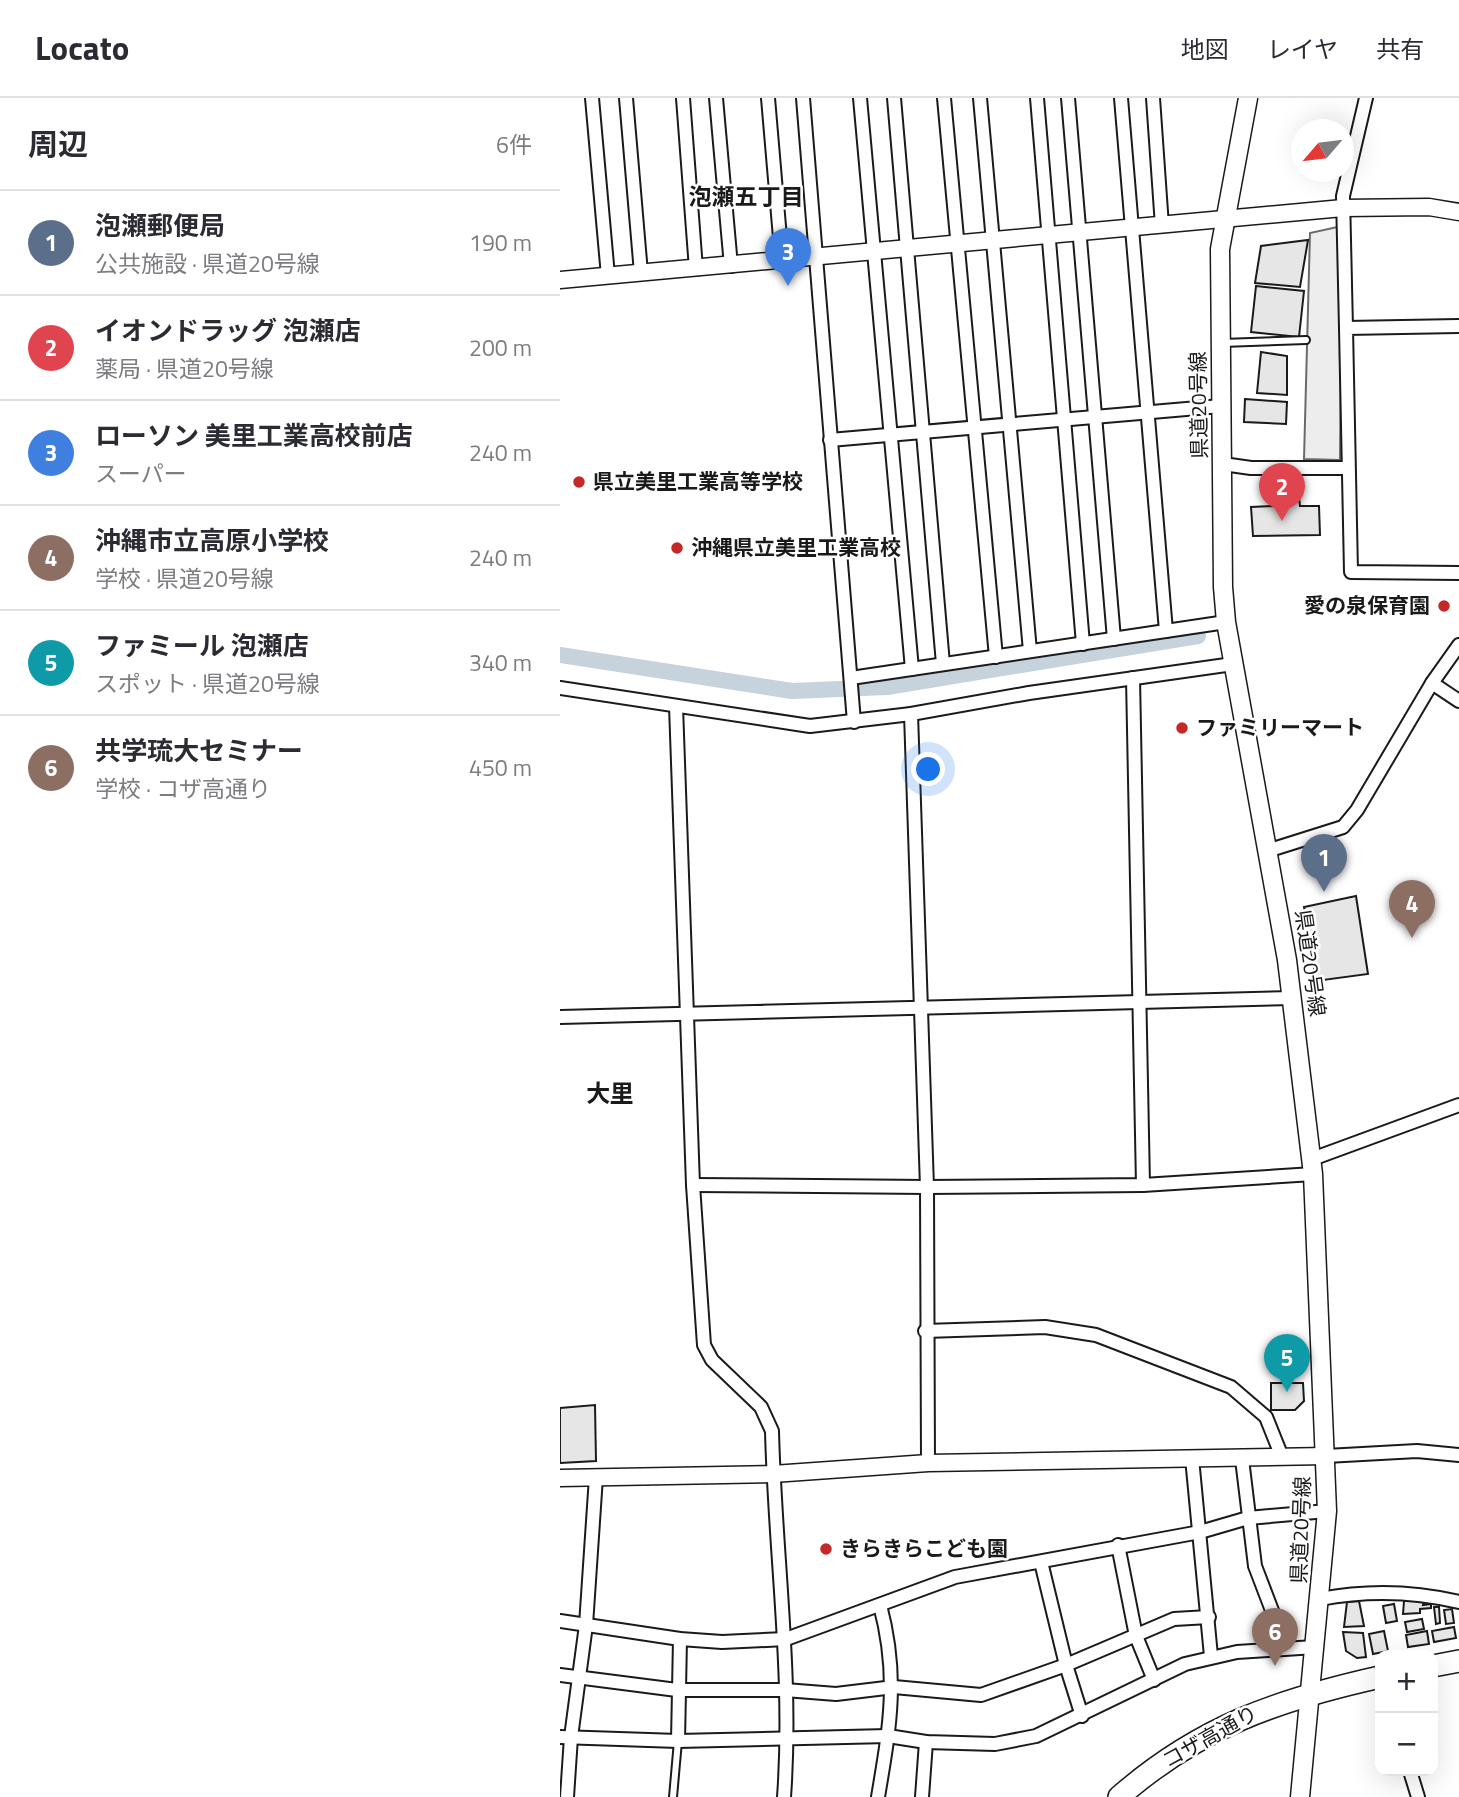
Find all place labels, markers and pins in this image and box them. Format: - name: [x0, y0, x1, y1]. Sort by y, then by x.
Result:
- pin: 3: [765, 228, 811, 286]
- pin: 2: [1259, 463, 1305, 521]
- place label: 県立美里工業高等学校: [593, 465, 803, 497]
- marker: 県立美里工業高等学校: [571, 474, 587, 490]
- place label: 沖縄県立美里工業高校: [691, 531, 901, 563]
- marker: 沖縄県立美里工業高校: [669, 540, 685, 556]
- place label: 愛の泉保育園: [1304, 589, 1430, 621]
- marker: 愛の泉保育園: [1436, 598, 1452, 614]
- place label: ファミリーマート: [1196, 711, 1364, 743]
- marker: ファミリーマート: [1174, 720, 1190, 736]
- pin: 1: [1301, 834, 1347, 892]
- pin: 4: [1389, 880, 1435, 938]
- pin: 5: [1264, 1334, 1310, 1392]
- place label: きらきらこども園: [840, 1532, 1008, 1564]
- marker: きらきらこども園: [818, 1541, 834, 1557]
- pin: 6: [1252, 1608, 1298, 1666]

